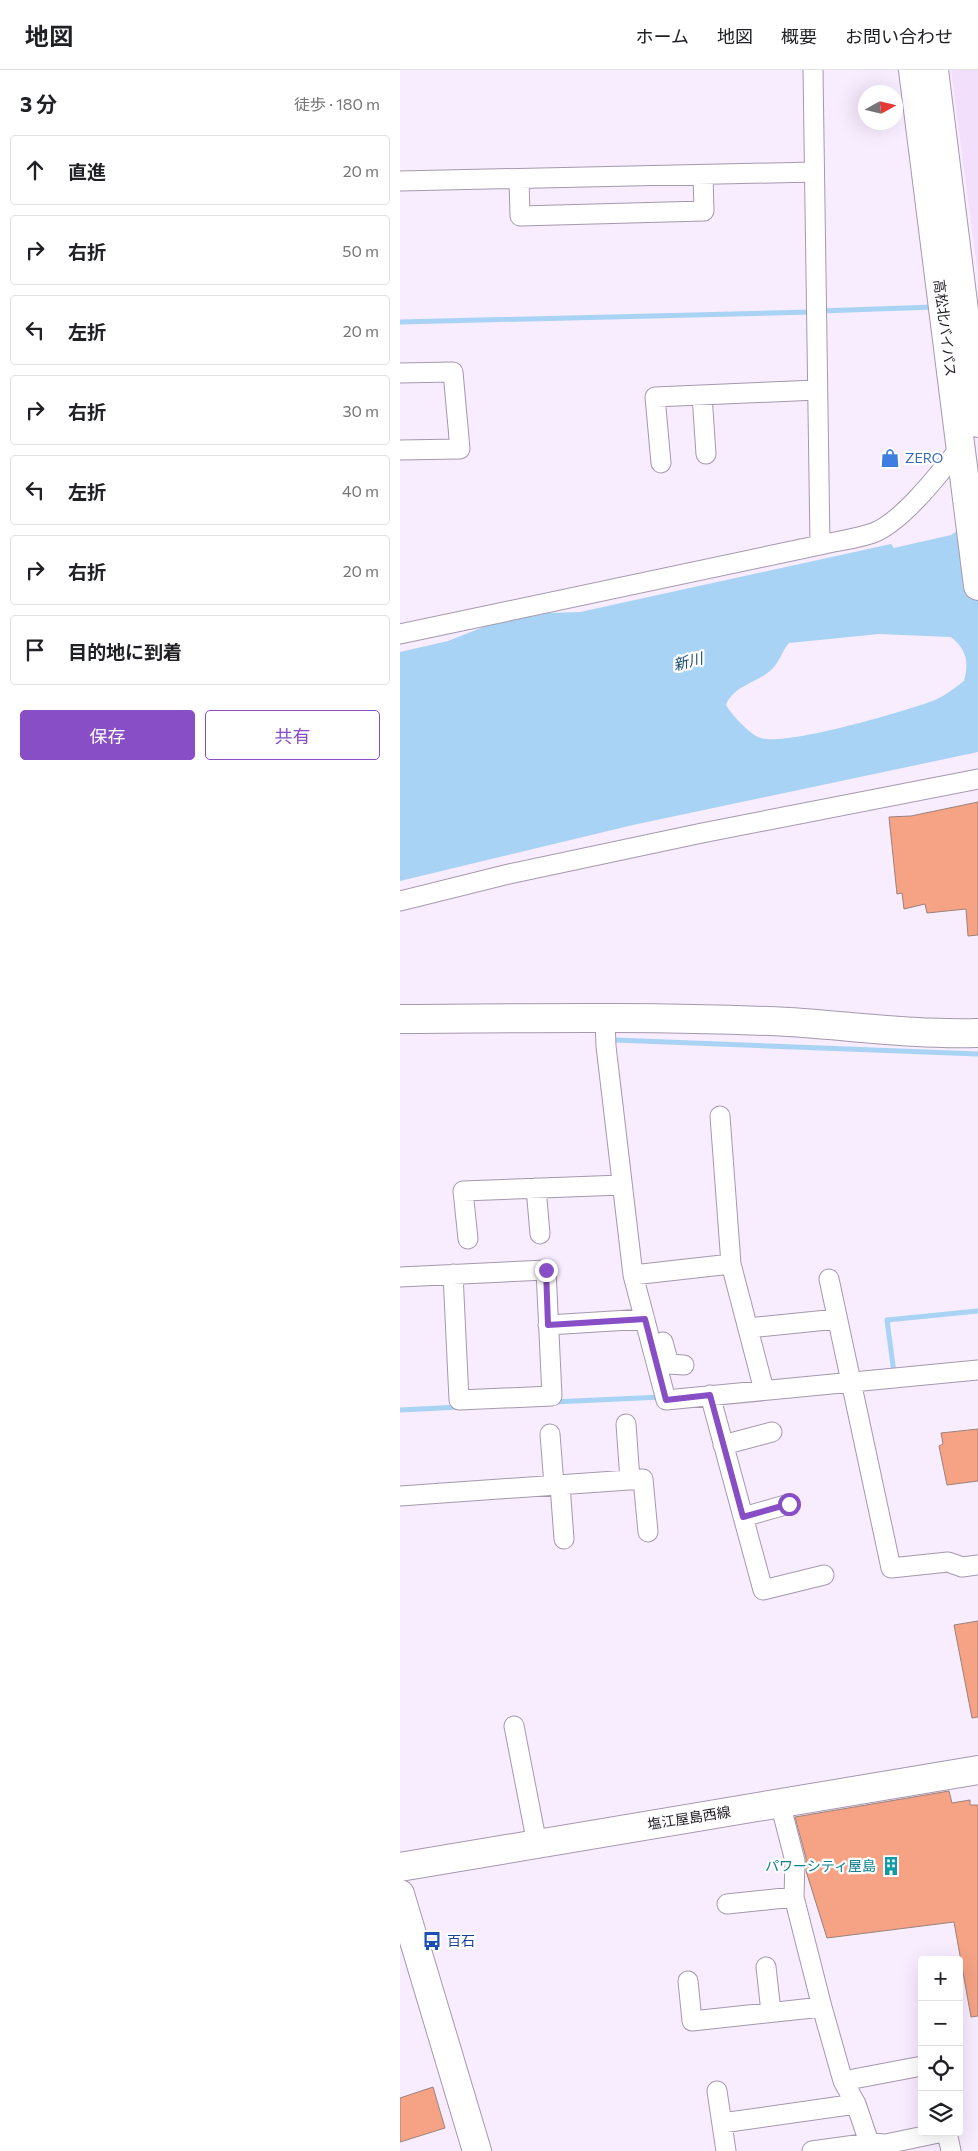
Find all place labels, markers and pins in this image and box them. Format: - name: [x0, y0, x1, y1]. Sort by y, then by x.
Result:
- shop icon: ZERO: [879, 447, 901, 469]
- place label: ZERO: [905, 449, 943, 466]
- building icon: パワーシティ屋島: [880, 1855, 902, 1877]
- place label: パワーシティ屋島: [765, 1857, 876, 1874]
- bus stop icon: 百石: [421, 1930, 443, 1952]
- place label: 百石: [447, 1932, 475, 1949]

